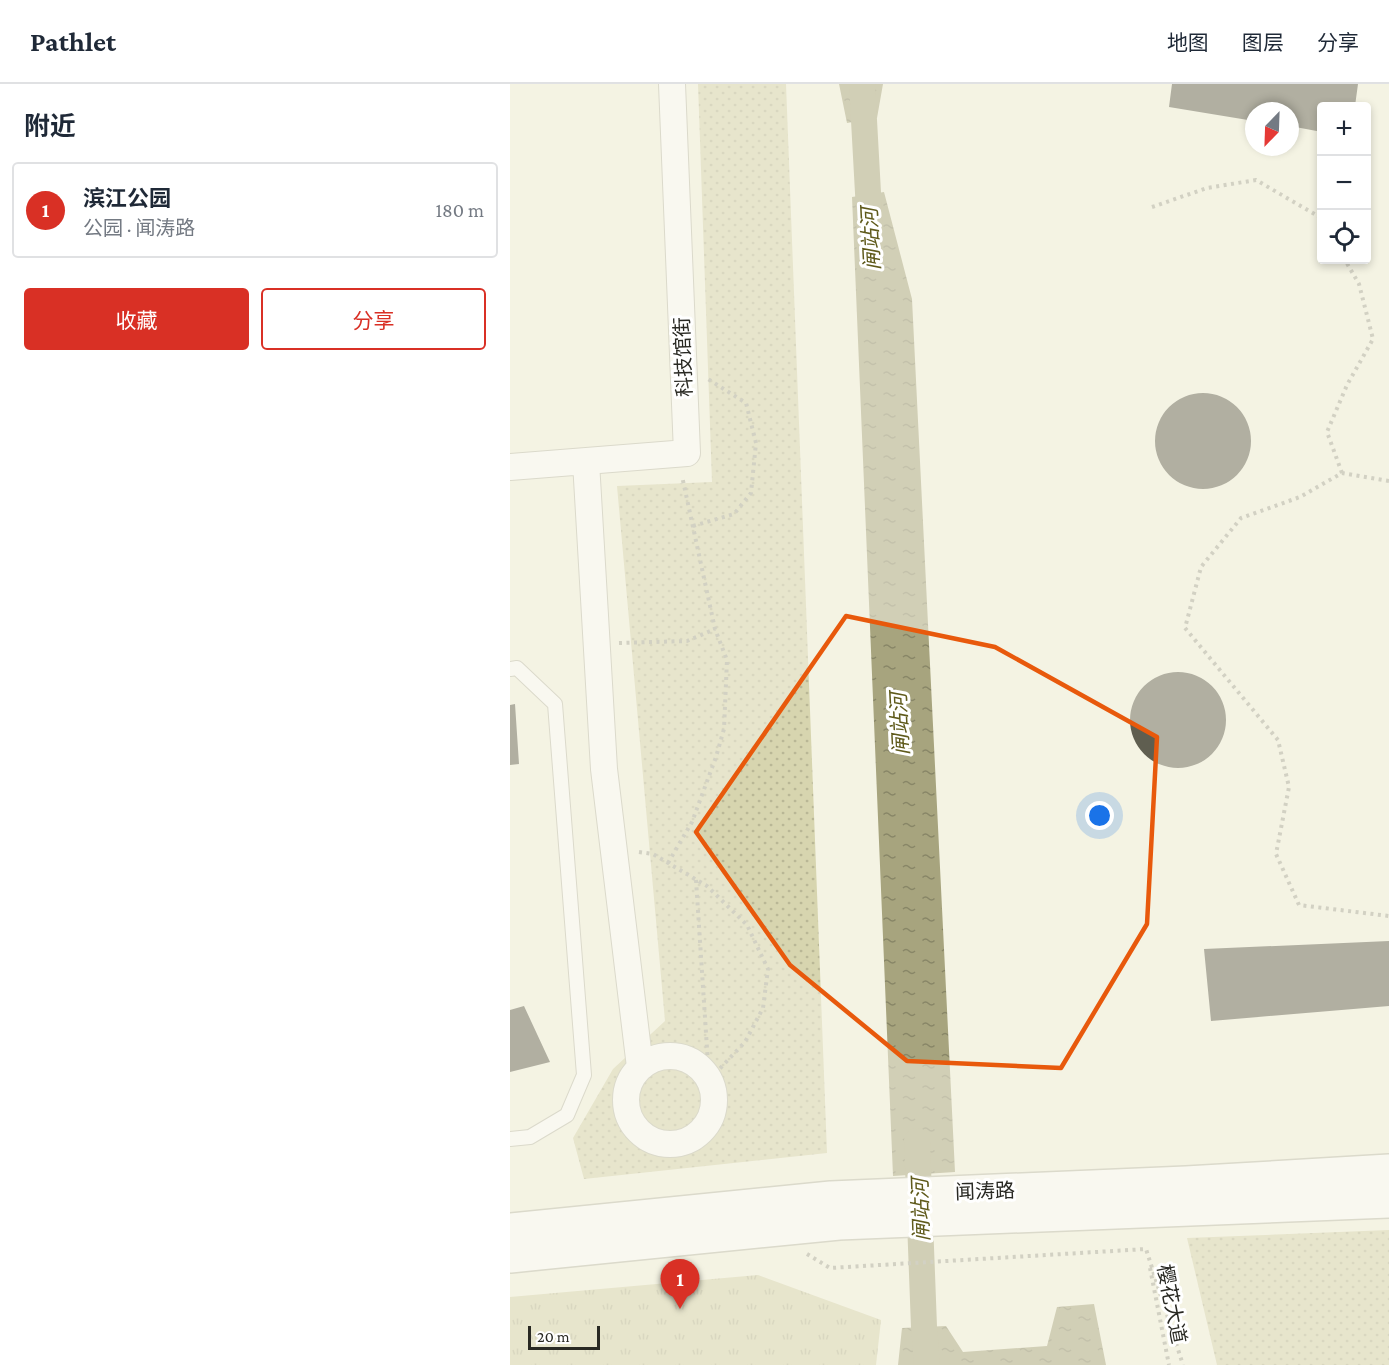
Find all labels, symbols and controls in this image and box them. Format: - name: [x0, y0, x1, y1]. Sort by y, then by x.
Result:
- text: Pathlet: [30, 26, 116, 57]
- text: 地图: [1167, 31, 1209, 55]
- text: 图层: [1242, 31, 1284, 55]
- text: 分享: [1317, 31, 1359, 55]
- north arrow: [1245, 102, 1299, 156]
- map controls: [1317, 102, 1371, 264]
- button: +: [1317, 102, 1371, 156]
- text: 附近: [24, 112, 76, 141]
- button: −: [1317, 156, 1371, 210]
- text: 滨江公园: [83, 186, 171, 211]
- text: 1: [42, 199, 49, 221]
- text: 180 m: [435, 199, 484, 221]
- water label: 闸站河: [857, 203, 885, 271]
- button: locate: [1317, 210, 1371, 264]
- text: 公园 · 闻涛路: [83, 217, 195, 239]
- button: 收藏: [24, 288, 249, 350]
- button: 分享: [261, 288, 486, 350]
- street label: 科技馆街: [671, 317, 695, 397]
- water label: 闸站河: [886, 688, 914, 756]
- your location: [1085, 801, 1114, 830]
- water label: 闸站河: [908, 1174, 934, 1242]
- street label: 闻涛路: [955, 1179, 1015, 1203]
- pin: 1: [660, 1260, 700, 1309]
- street label: 樱花大道: [1154, 1263, 1190, 1345]
- scale bar: [528, 1323, 600, 1350]
- text: 20 m: [537, 1328, 570, 1345]

